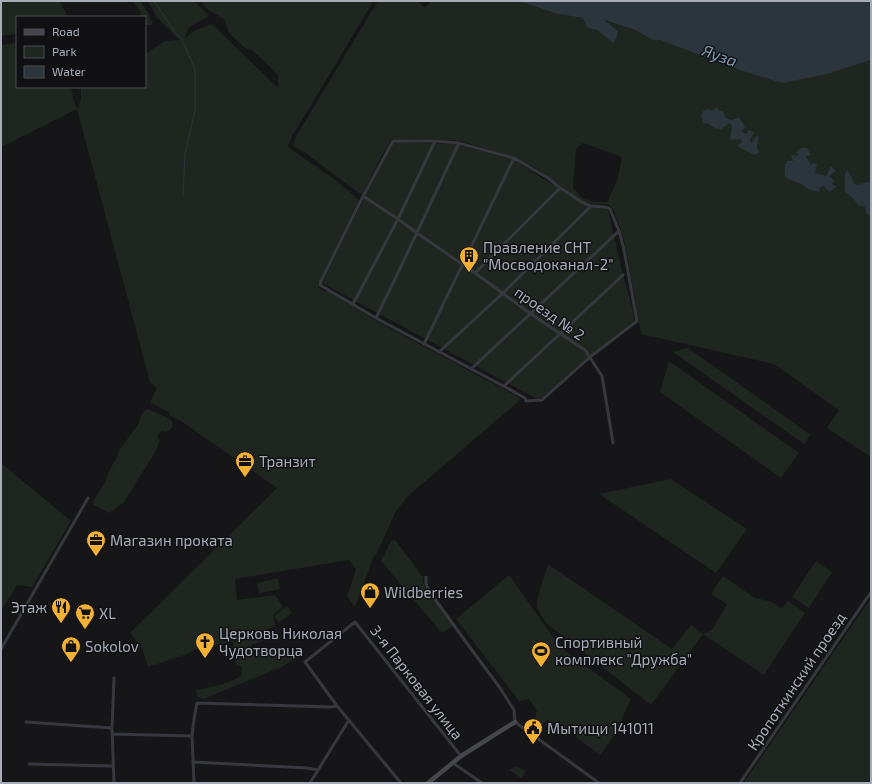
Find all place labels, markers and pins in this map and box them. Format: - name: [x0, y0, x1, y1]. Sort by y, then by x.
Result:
- place label: Правление СНТ "Мосводоканал-2": [483, 238, 614, 273]
- building icon: Правление СНТ "Мосводоканал-2": [458, 245, 480, 273]
- office icon: Транзит: [234, 450, 256, 478]
- place label: Транзит: [259, 452, 316, 470]
- office icon: Магазин проката: [85, 529, 107, 557]
- place label: Магазин проката: [110, 531, 233, 549]
- shop icon: Wildberries: [359, 581, 381, 609]
- place label: Wildberries: [384, 583, 463, 601]
- restaurant icon: Этаж: [50, 596, 72, 624]
- place label: Этаж: [11, 598, 47, 616]
- supermarket icon: XL: [74, 602, 96, 630]
- place label: XL: [99, 604, 116, 622]
- place label: Церковь Николая Чудотворца: [219, 624, 342, 660]
- church icon: Церковь Николая Чудотворца: [194, 631, 216, 659]
- place label: Спортивный комплекс "Дружба": [555, 633, 692, 669]
- shop icon: Sokolov: [60, 635, 82, 663]
- place label: Sokolov: [85, 637, 139, 655]
- sports icon: Спортивный комплекс "Дружба": [530, 640, 552, 668]
- public building icon: Мытищи 141011: [522, 717, 544, 745]
- place label: Мытищи 141011: [547, 719, 654, 737]

